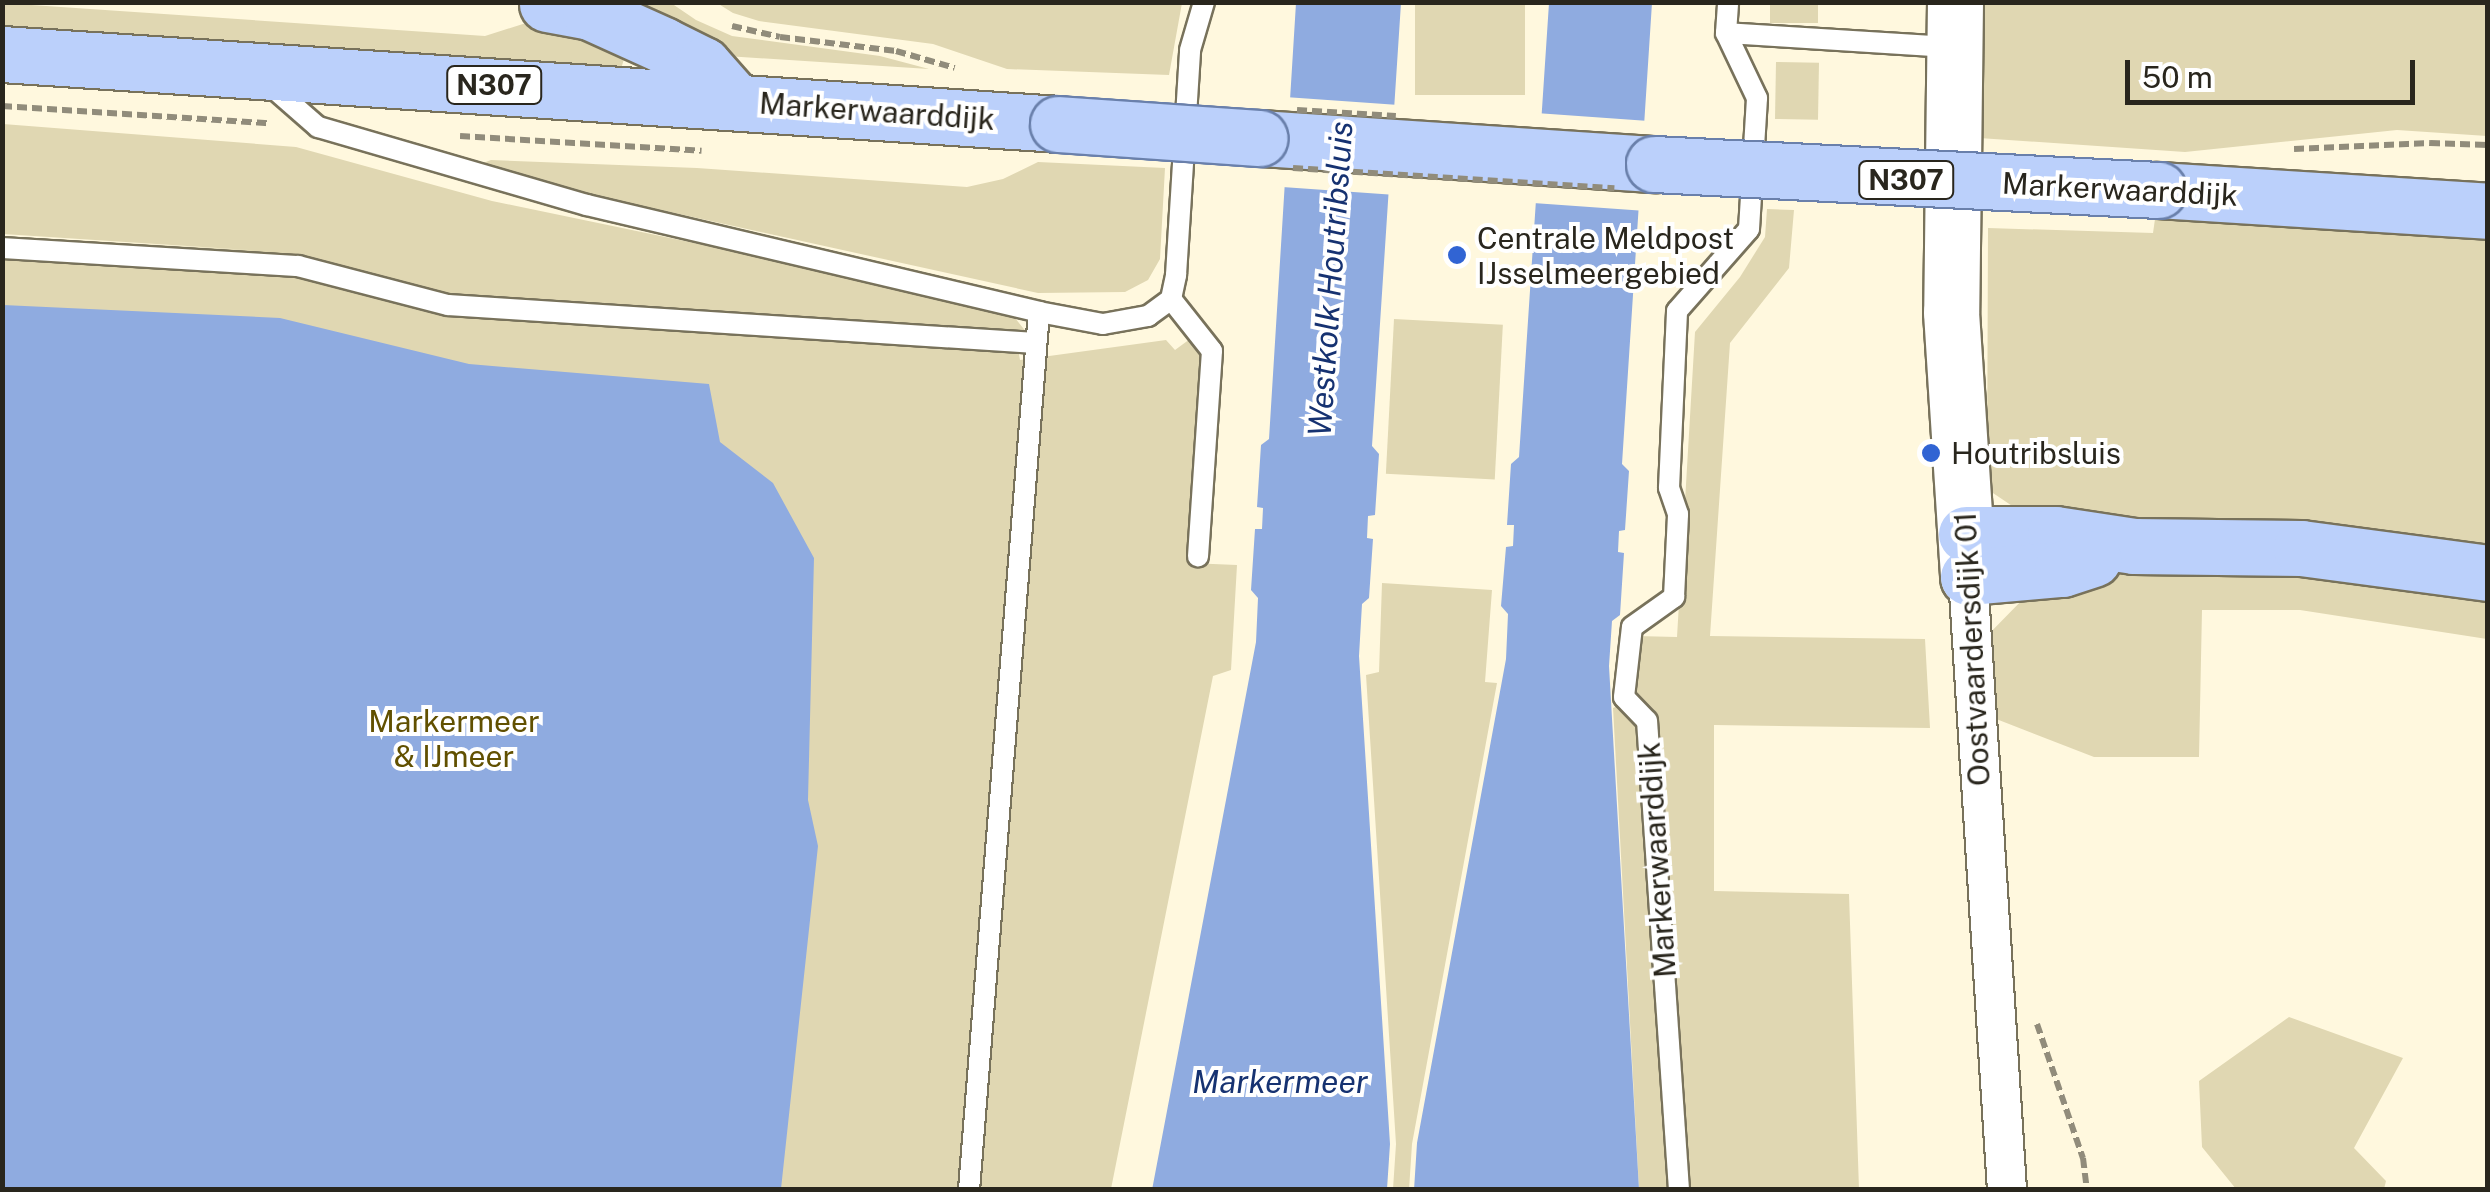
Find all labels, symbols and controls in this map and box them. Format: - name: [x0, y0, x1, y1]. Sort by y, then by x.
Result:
- scale bar: [2130, 40, 2420, 102]
- text: 50 m: [2142, 59, 2213, 95]
- road number: N307: [444, 62, 544, 108]
- street label: Markerwaarddijk: [758, 85, 996, 137]
- water label: Westkolk Houtribsluis: [1301, 120, 1361, 438]
- road number: N307: [1856, 157, 1956, 203]
- street label: Markerwaarddijk: [2001, 165, 2239, 213]
- place label: Centrale Meldpost IJsselmeergebied: [1477, 220, 1734, 290]
- marker: Centrale Meldpost IJsselmeergebied: [1446, 244, 1468, 266]
- place label: Houtribsluis: [1951, 435, 2121, 471]
- marker: Houtribsluis: [1920, 442, 1942, 464]
- street label: Oostvaardersdijk 01: [1947, 511, 1997, 787]
- park label: Markermeer & IJmeer: [368, 703, 540, 774]
- street label: Markerwaarddijk: [1631, 741, 1683, 979]
- water label: Markermeer: [1192, 1063, 1368, 1101]

